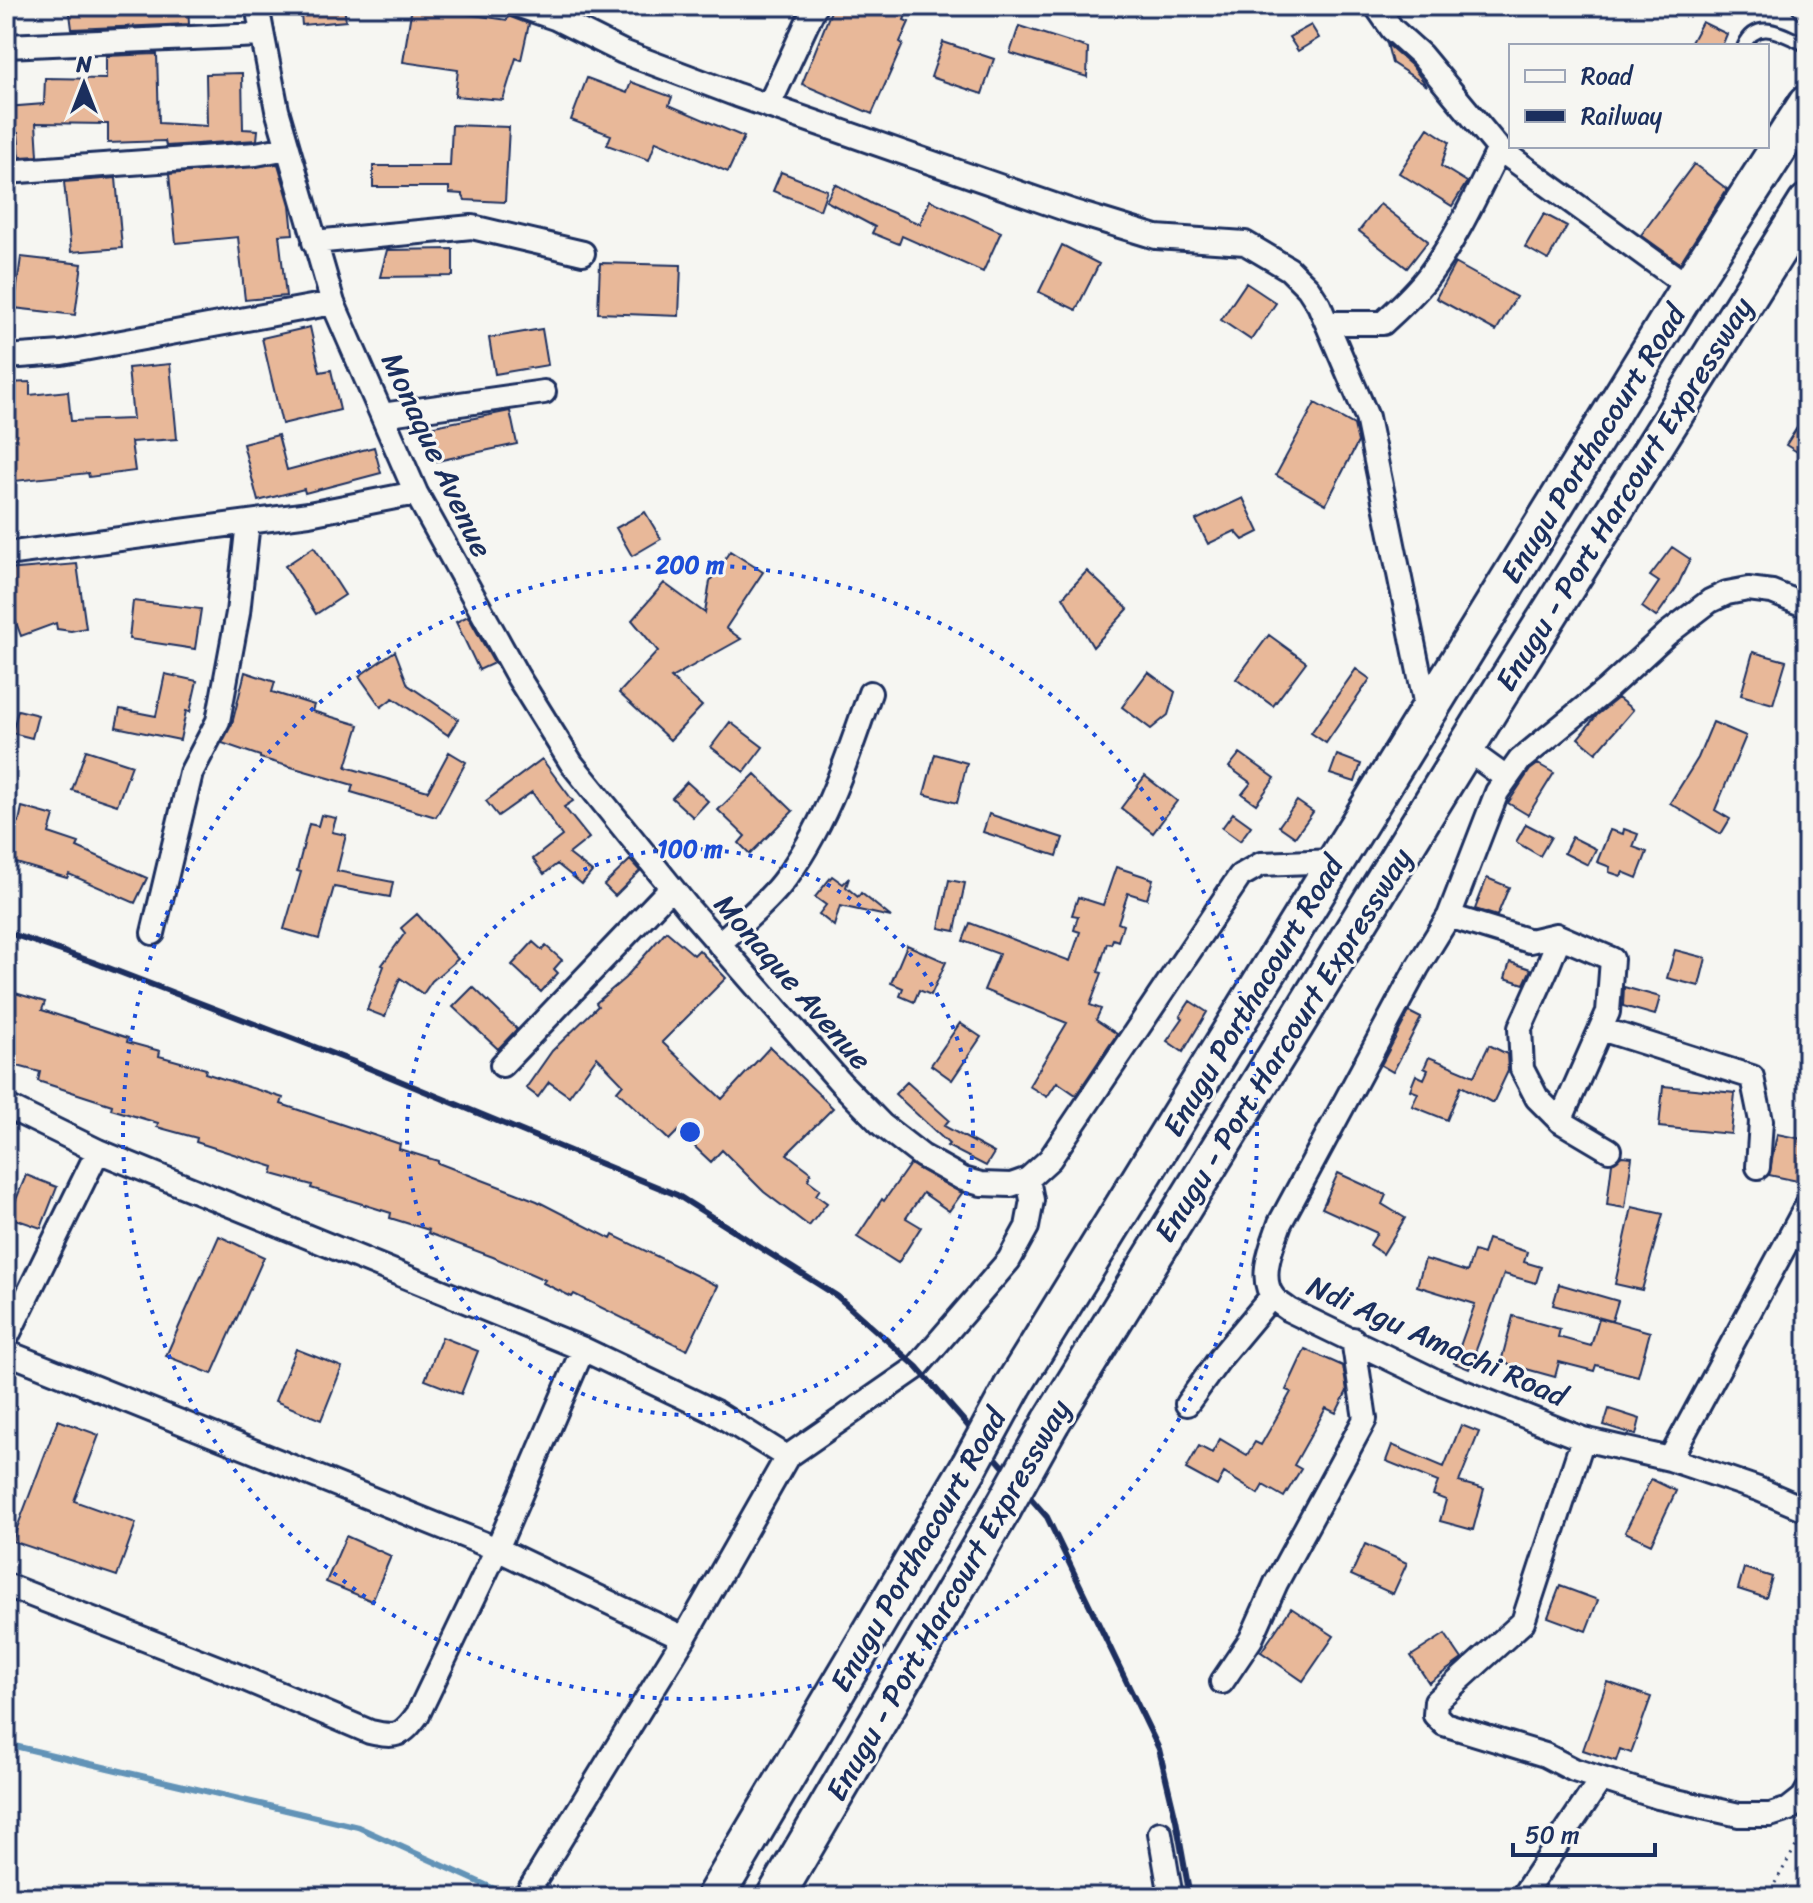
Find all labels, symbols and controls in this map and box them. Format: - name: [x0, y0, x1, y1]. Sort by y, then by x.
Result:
- north arrow: [44, 44, 124, 124]
- legend: [1509, 44, 1769, 148]
- text: N: [75, 45, 92, 84]
- text: Road: [1581, 55, 1635, 97]
- text: Railway: [1581, 95, 1663, 137]
- street label: Enugu - Port Harcourt Expressway: [1480, 285, 1768, 702]
- street label: Enugu Porthacourt Road: [1485, 292, 1702, 594]
- street label: Monaque Avenue: [366, 343, 508, 567]
- text: 200 m: [655, 544, 725, 586]
- text: 100 m: [657, 828, 723, 870]
- street label: Enugu - Port Harcourt Expressway: [1139, 836, 1427, 1253]
- street label: Enugu Porthacourt Road: [1147, 843, 1360, 1147]
- street label: Monaque Avenue: [700, 881, 886, 1083]
- centre of rings: [676, 1118, 704, 1146]
- street label: Ndi Agu Amachi Road: [1298, 1259, 1578, 1424]
- street label: Enugu - Port Harcourt Expressway: [810, 1388, 1086, 1812]
- street label: Enugu Porthacourt Road: [814, 1396, 1023, 1702]
- scale bar: [1513, 1807, 1655, 1857]
- text: 50 m: [1525, 1814, 1580, 1856]

